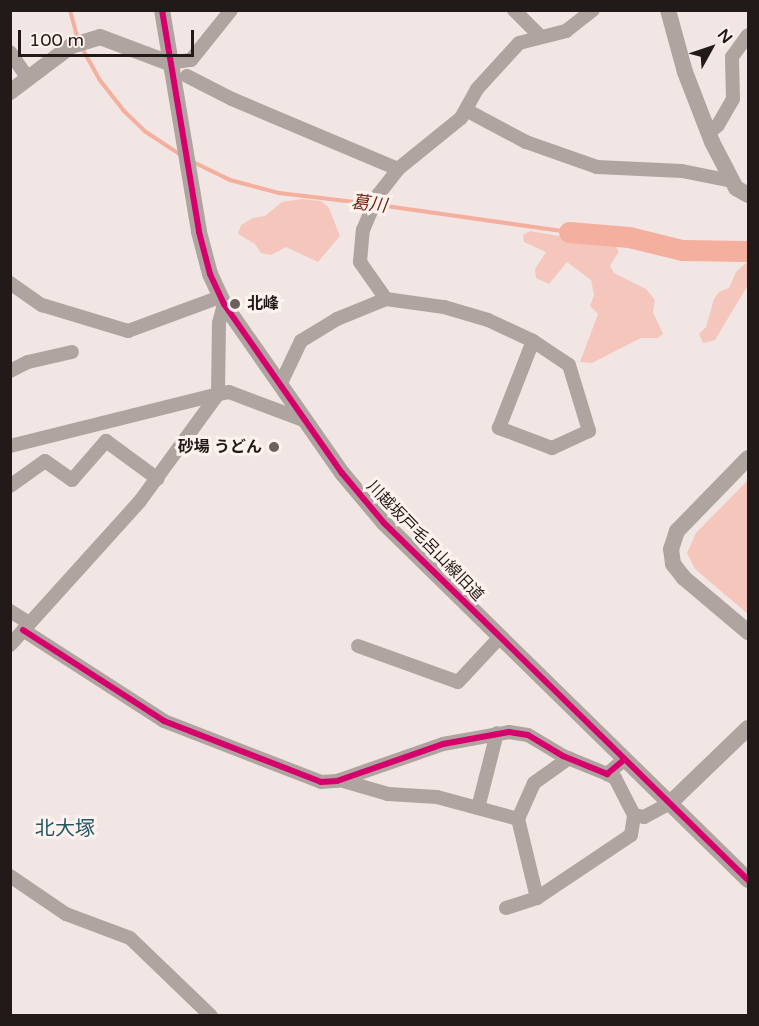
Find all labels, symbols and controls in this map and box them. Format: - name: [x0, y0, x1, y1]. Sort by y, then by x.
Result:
- scale bar: [21, 18, 196, 56]
- north arrow: [681, 18, 741, 78]
- text: N: [713, 25, 737, 48]
- text: 100 m: [29, 29, 84, 51]
- water label: 葛川: [350, 191, 388, 217]
- place label: 北峰: [247, 294, 279, 314]
- marker: 北峰: [228, 297, 242, 311]
- place label: 砂場 うどん: [178, 437, 262, 457]
- marker: 砂場 うどん: [267, 440, 281, 454]
- street label: 川越坂戸毛呂山線旧道: [363, 477, 487, 605]
- district label: 北大塚: [35, 817, 95, 841]

